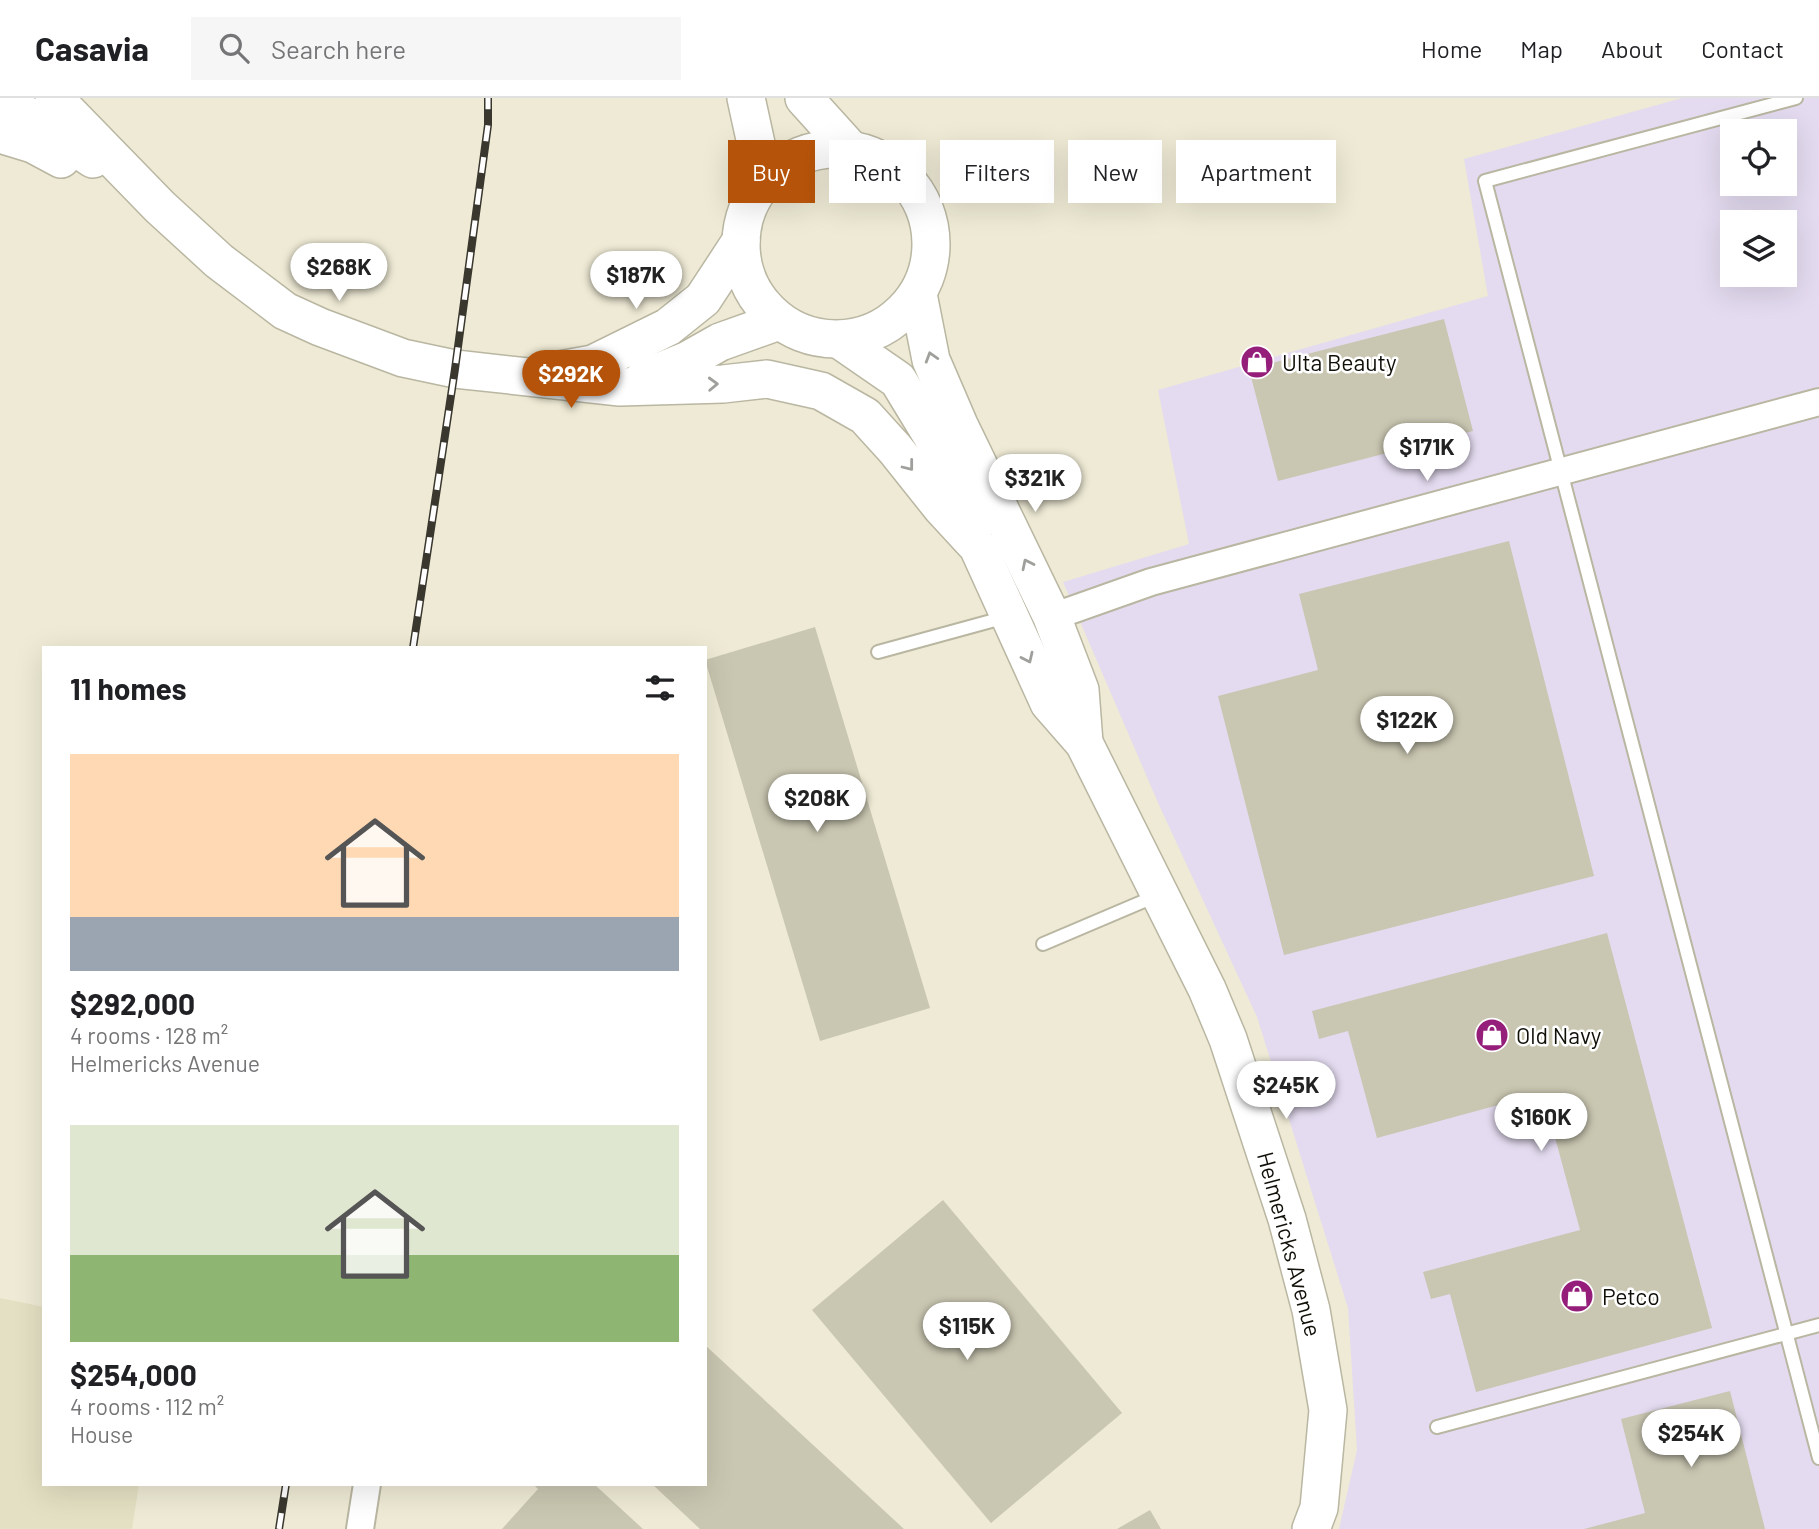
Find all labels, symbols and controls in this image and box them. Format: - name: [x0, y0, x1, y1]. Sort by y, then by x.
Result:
- search box: [191, 17, 681, 80]
- text: Casavia: [35, 28, 149, 68]
- icon: search: [215, 29, 253, 67]
- text: Search here: [271, 33, 406, 64]
- text: Home: [1421, 34, 1482, 63]
- text: Map: [1520, 34, 1563, 63]
- text: About: [1601, 34, 1663, 63]
- text: Contact: [1701, 34, 1784, 63]
- map controls: [1720, 119, 1797, 287]
- button: locate: [1720, 119, 1797, 196]
- chip: Buy: [728, 140, 815, 203]
- chip: Rent: [829, 140, 926, 203]
- chip: Filters: [940, 140, 1054, 203]
- chip: New: [1068, 140, 1162, 203]
- chip: Apartment: [1176, 140, 1336, 203]
- button: layers: [1720, 210, 1797, 287]
- pin: $268K: [290, 244, 388, 303]
- text: $268K: [306, 252, 372, 280]
- pin: $187K: [587, 252, 685, 311]
- text: $187K: [606, 260, 666, 288]
- shop icon: Ulta Beauty: [1238, 343, 1276, 381]
- place label: Ulta Beauty: [1282, 348, 1397, 376]
- pin: $292K: [522, 350, 620, 410]
- one-way arrow: [924, 352, 939, 364]
- text: $292K: [538, 359, 604, 387]
- one-way arrow: [708, 376, 719, 391]
- pin: $171K: [1378, 424, 1476, 483]
- text: $171K: [1399, 432, 1455, 460]
- pin: $321K: [986, 454, 1084, 514]
- one-way arrow: [901, 459, 914, 471]
- text: $321K: [1005, 463, 1065, 491]
- one-way arrow: [1021, 559, 1035, 571]
- one-way arrow: [1020, 651, 1034, 663]
- icon: filters: [641, 669, 679, 707]
- text: 11 homes: [70, 670, 187, 706]
- pin: $122K: [1358, 696, 1456, 756]
- text: $122K: [1376, 705, 1438, 733]
- pin: $208K: [768, 774, 866, 834]
- text: $208K: [784, 783, 850, 811]
- icon: home: [312, 800, 438, 926]
- text: $292,000: [70, 985, 195, 1021]
- shop icon: Old Navy: [1473, 1016, 1511, 1054]
- text: 4 rooms · 128 m²: [70, 1021, 228, 1049]
- place label: Old Navy: [1516, 1021, 1602, 1049]
- text: Helmericks Avenue: [70, 1049, 260, 1077]
- pin: $245K: [1237, 1062, 1335, 1121]
- text: $245K: [1253, 1070, 1319, 1098]
- pin: $160K: [1492, 1094, 1590, 1153]
- text: $160K: [1510, 1102, 1572, 1130]
- street label: Helmericks Avenue: [1252, 1149, 1328, 1339]
- icon: home: [312, 1171, 438, 1297]
- shop icon: Petco: [1558, 1277, 1596, 1315]
- place label: Petco: [1602, 1282, 1660, 1310]
- pin: $115K: [918, 1302, 1016, 1362]
- text: $115K: [939, 1311, 995, 1339]
- text: $254,000: [70, 1356, 197, 1392]
- text: 4 rooms · 112 m²: [70, 1392, 224, 1420]
- pin: $254K: [1642, 1410, 1740, 1469]
- text: $254K: [1658, 1418, 1724, 1446]
- text: House: [70, 1420, 133, 1448]

